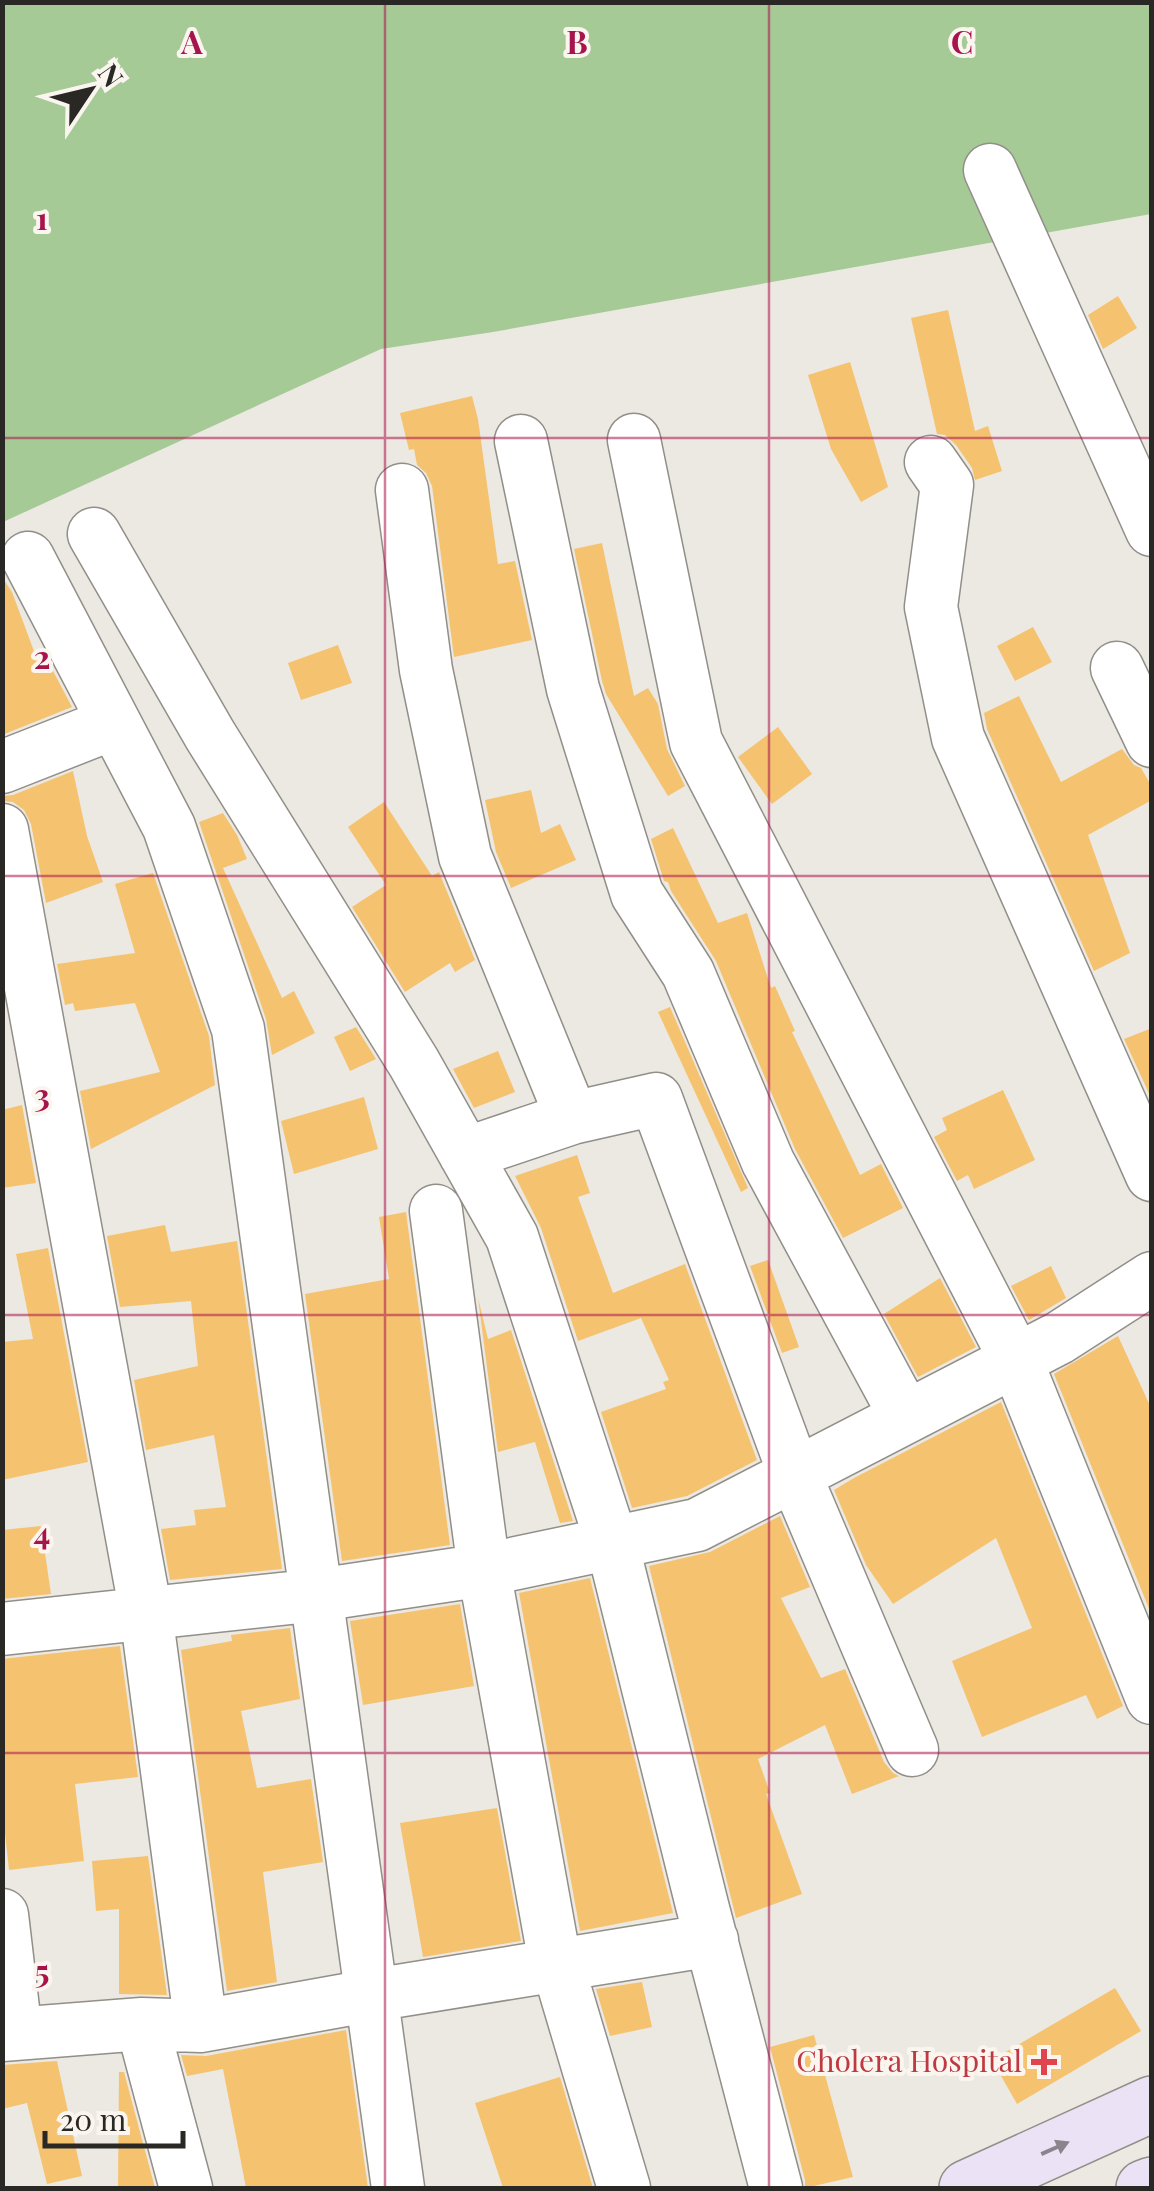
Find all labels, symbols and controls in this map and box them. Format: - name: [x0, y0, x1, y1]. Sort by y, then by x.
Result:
- text: A: [180, 19, 203, 62]
- text: B: [566, 19, 588, 62]
- text: C: [951, 19, 973, 62]
- north arrow: [40, 40, 140, 140]
- text: N: [91, 56, 133, 94]
- text: 1: [36, 195, 48, 238]
- text: 2: [34, 634, 50, 677]
- text: 3: [34, 1072, 50, 1115]
- text: 4: [34, 1510, 50, 1553]
- text: 5: [35, 1948, 49, 1991]
- place label: Cholera Hospital: [796, 2040, 1022, 2080]
- marker: Cholera Hospital: [1031, 2049, 1057, 2075]
- scale bar: [45, 2086, 182, 2148]
- text: 20 m: [60, 2099, 127, 2139]
- one-way arrow: [1040, 2140, 1070, 2156]

